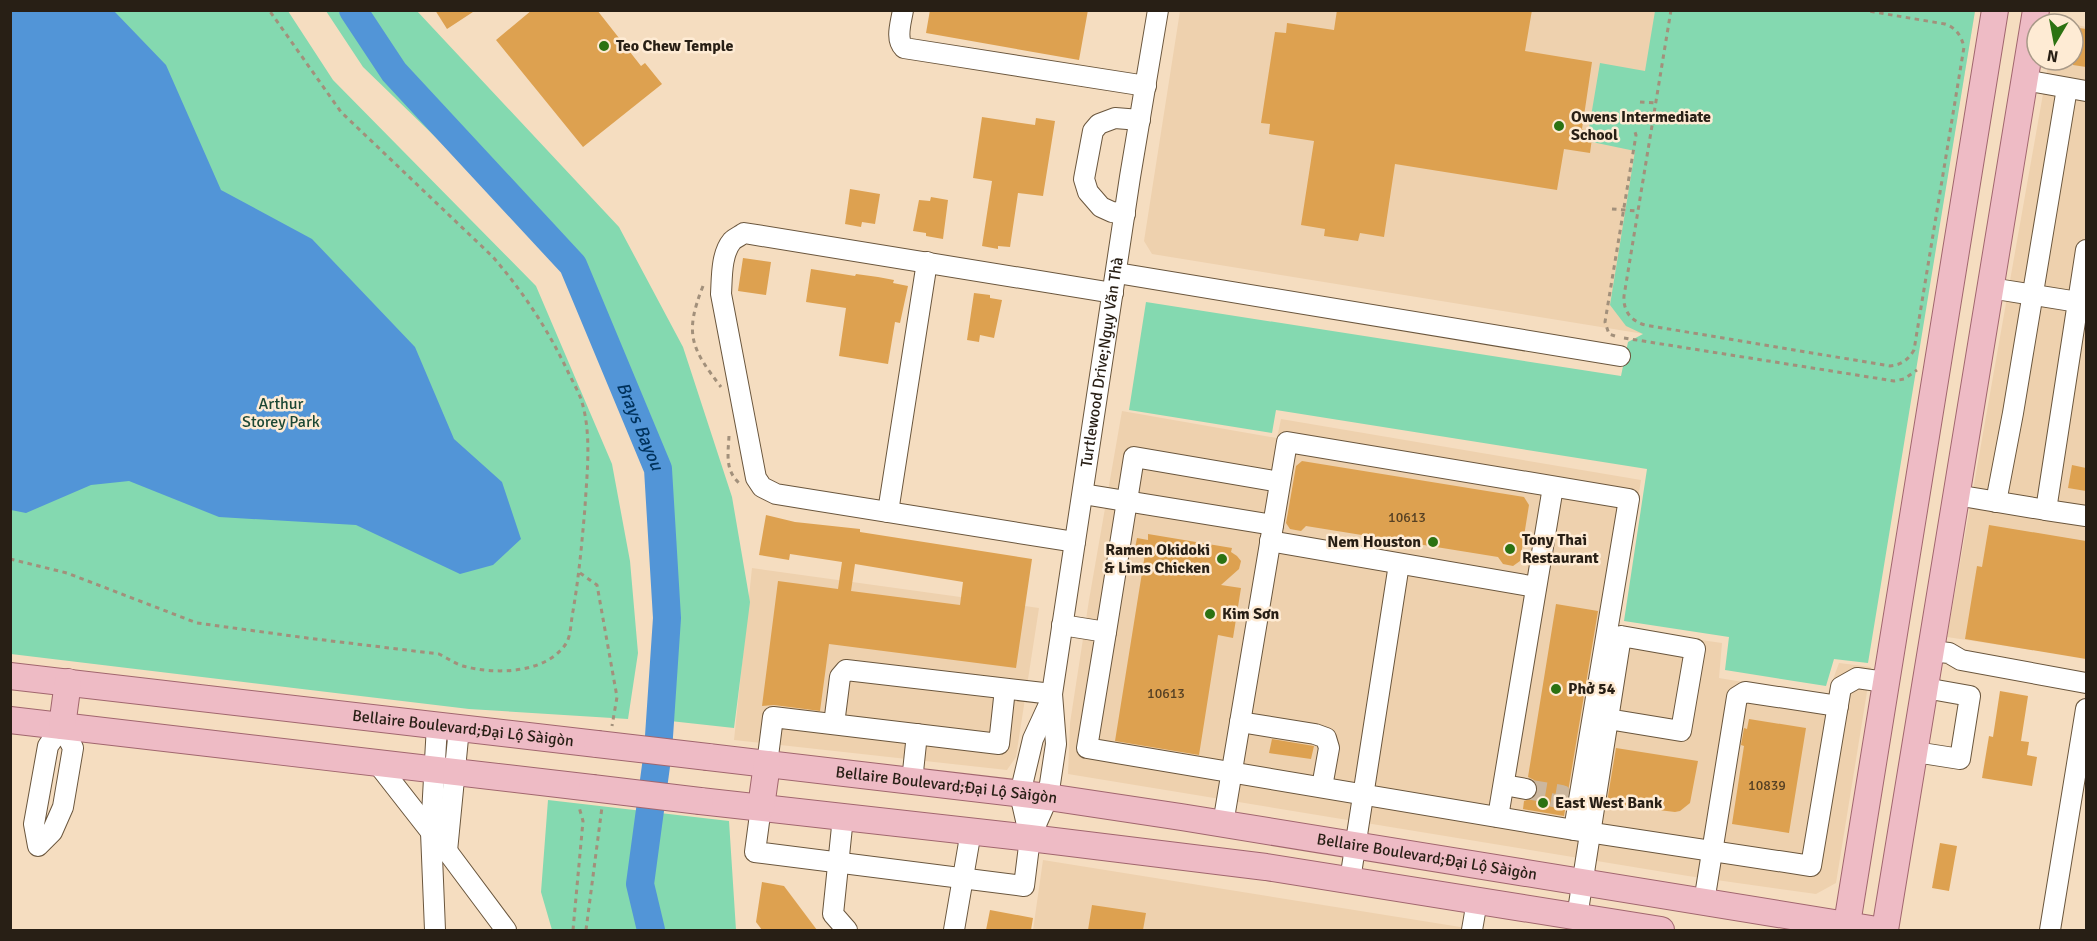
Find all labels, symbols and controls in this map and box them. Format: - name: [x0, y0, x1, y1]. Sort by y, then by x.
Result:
- north arrow: [2025, 12, 2085, 72]
- place label: Teo Chew Temple: [616, 36, 734, 56]
- marker: Teo Chew Temple: [597, 39, 611, 53]
- text: N: [2045, 45, 2060, 67]
- place label: Owens Intermediate School: [1571, 107, 1711, 145]
- marker: Owens Intermediate School: [1552, 119, 1566, 133]
- street label: Turtlewood Drive;Ngụy Văn Thà: [1076, 256, 1128, 469]
- water label: Brays Bayou: [612, 379, 669, 474]
- park label: Arthur Storey Park: [242, 394, 320, 432]
- house number: 10613: [1388, 509, 1426, 526]
- place label: Tony Thai Restaurant: [1522, 530, 1599, 568]
- place label: Nem Houston: [1327, 532, 1421, 552]
- marker: Nem Houston: [1426, 535, 1440, 549]
- place label: Ramen Okidoki & Lims Chicken: [1104, 540, 1210, 578]
- marker: Tony Thai Restaurant: [1503, 542, 1517, 556]
- marker: Ramen Okidoki & Lims Chicken: [1215, 552, 1229, 566]
- place label: Kim Sơn: [1222, 604, 1279, 624]
- marker: Kim Sơn: [1203, 607, 1217, 621]
- place label: Phở 54: [1568, 679, 1616, 699]
- marker: Phở 54: [1549, 682, 1563, 696]
- house number: 10613: [1147, 685, 1185, 702]
- street label: Bellaire Boulevard;Đại Lộ Sàigòn: [351, 706, 575, 751]
- street label: Bellaire Boulevard;Đại Lộ Sàigòn: [834, 762, 1059, 808]
- house number: 10839: [1748, 777, 1786, 794]
- place label: East West Bank: [1555, 793, 1663, 813]
- marker: East West Bank: [1536, 796, 1550, 810]
- street label: Bellaire Boulevard;Đại Lộ Sàigòn: [1315, 829, 1539, 885]

